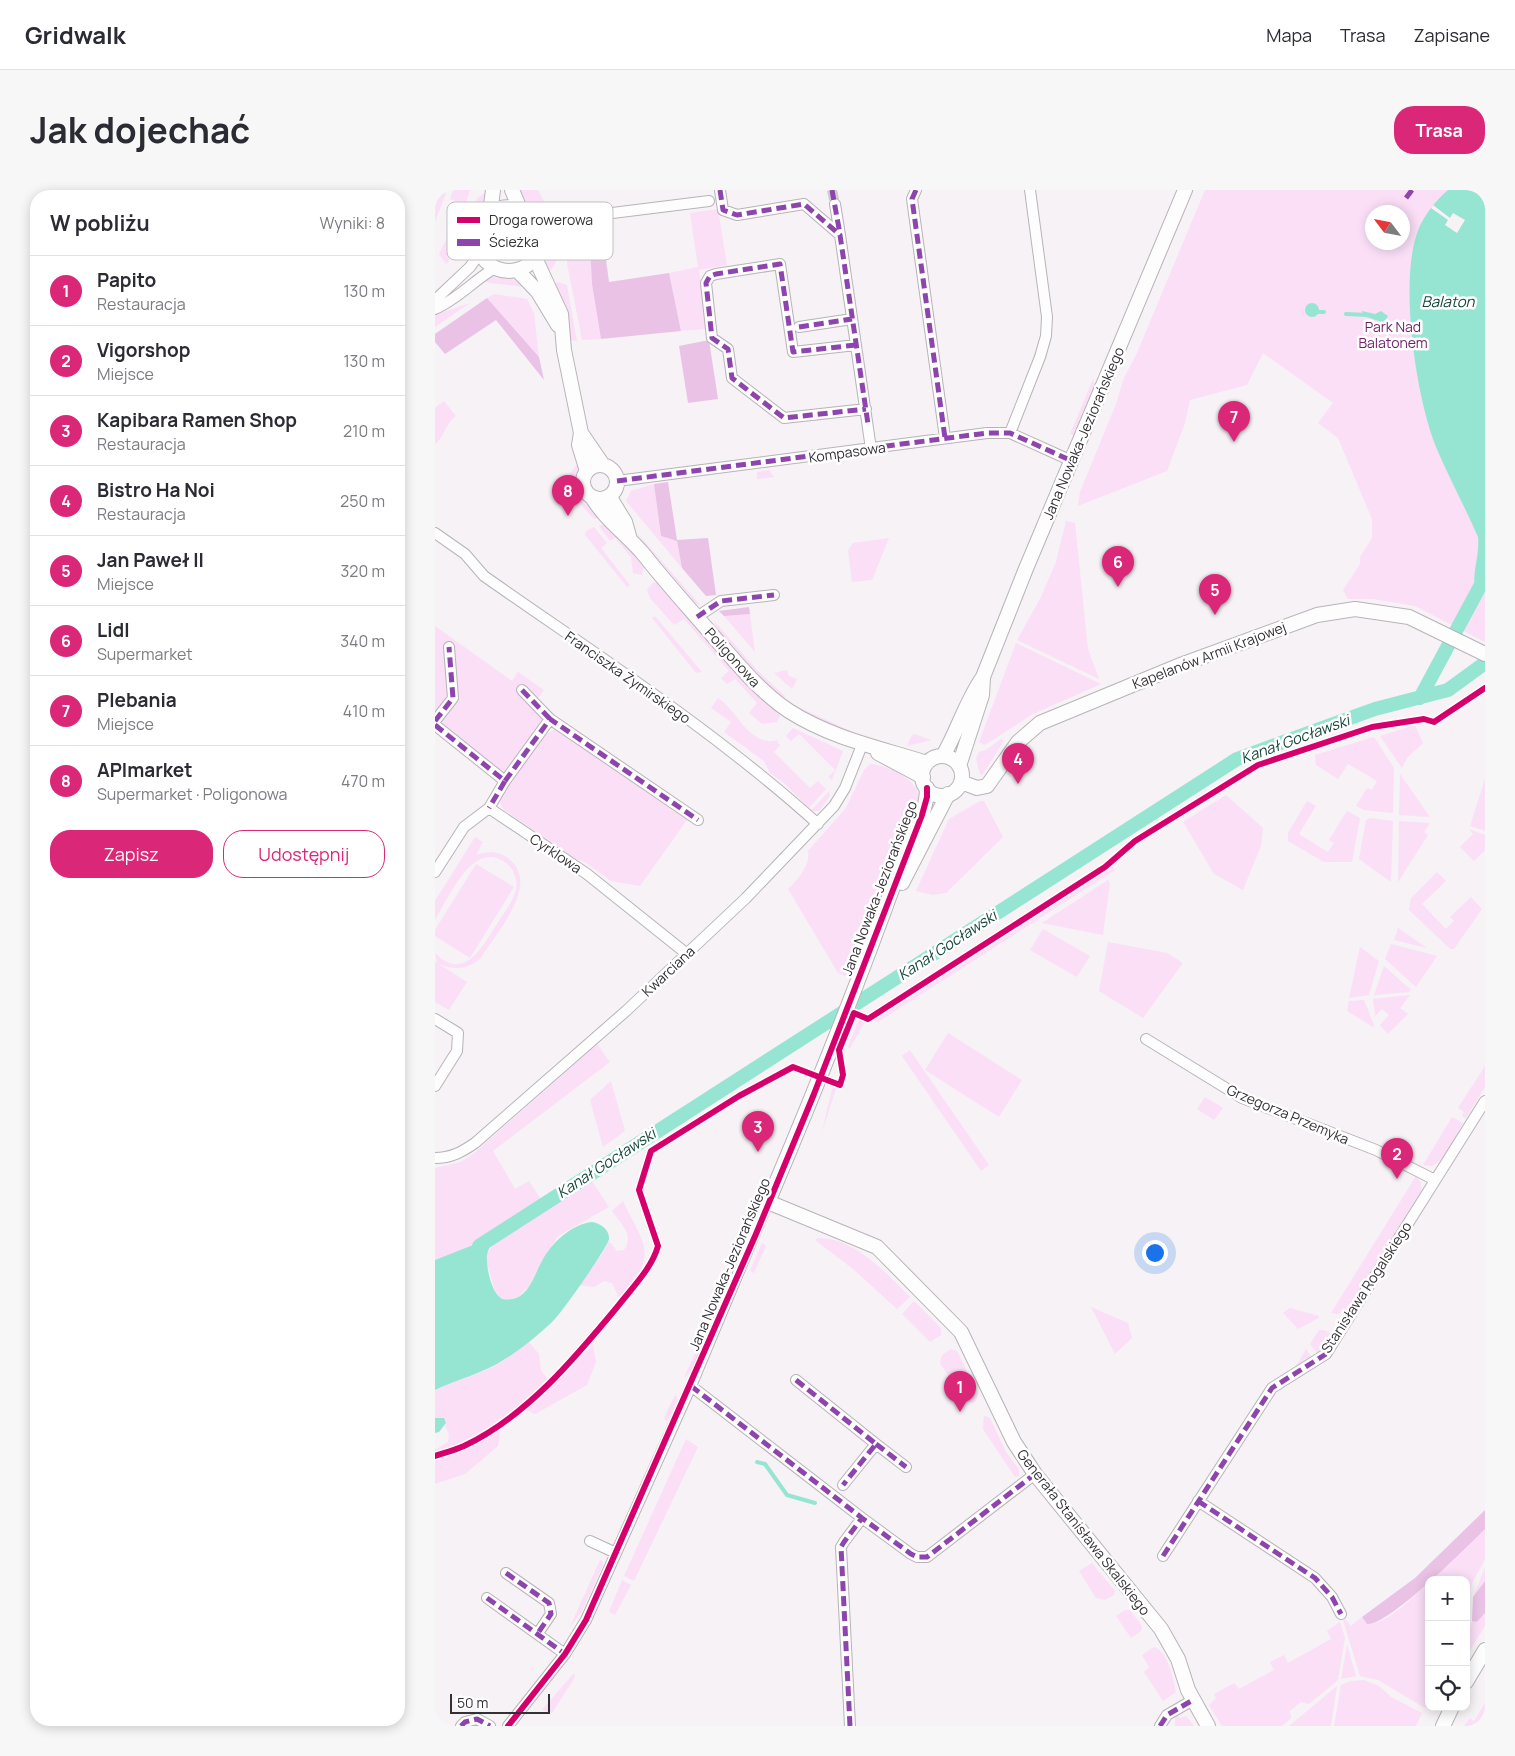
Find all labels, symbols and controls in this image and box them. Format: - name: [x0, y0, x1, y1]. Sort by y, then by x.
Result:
- text: Gridwalk: [25, 18, 126, 51]
- text: Mapa: [1266, 23, 1312, 47]
- text: Trasa: [1340, 23, 1385, 47]
- text: Zapisane: [1413, 23, 1490, 47]
- text: Jak dojechać: [30, 106, 250, 154]
- button: Trasa: [1394, 106, 1485, 154]
- legend: [447, 202, 613, 260]
- north arrow: [1365, 205, 1410, 250]
- text: W pobliżu: [50, 209, 150, 237]
- text: Droga rowerowa: [489, 210, 593, 229]
- text: Wyniki: 8: [319, 212, 385, 234]
- text: Ścieżka: [489, 232, 539, 251]
- text: Papito: [97, 267, 156, 293]
- text: 1: [62, 280, 70, 302]
- text: 130 m: [343, 280, 385, 302]
- water label: Balaton: [1422, 291, 1476, 312]
- text: Restauracja: [97, 293, 186, 315]
- park label: Park Nad Balatonem: [1358, 317, 1428, 352]
- text: Vigorshop: [97, 337, 190, 363]
- street label: Jana Nowaka-Jeziorańskiego: [1038, 344, 1128, 522]
- text: 2: [61, 350, 71, 372]
- text: 130 m: [343, 350, 385, 372]
- text: Miejsce: [97, 363, 154, 385]
- pin: 7: [1218, 401, 1250, 442]
- text: Kapibara Ramen Shop: [97, 407, 297, 433]
- text: 3: [61, 420, 71, 442]
- text: 210 m: [343, 420, 385, 442]
- text: Restauracja: [97, 433, 186, 455]
- street label: Kompasowa: [807, 437, 887, 467]
- pin: 8: [552, 475, 584, 516]
- text: Bistro Ha Noi: [97, 477, 215, 503]
- text: 4: [61, 490, 71, 512]
- text: 250 m: [340, 490, 385, 512]
- text: Restauracja: [97, 503, 186, 525]
- pin: 6: [1102, 546, 1134, 587]
- text: Jan Paweł II: [97, 547, 204, 573]
- text: 5: [61, 560, 71, 582]
- text: 320 m: [341, 560, 385, 582]
- text: Miejsce: [97, 573, 154, 595]
- pin: 5: [1199, 574, 1231, 615]
- text: Lidl: [97, 617, 130, 643]
- street label: Kapelanów Armii Krajowej: [1129, 617, 1289, 693]
- street label: Poligonowa: [701, 623, 765, 691]
- street label: Franciszka Żymirskiego: [561, 626, 695, 728]
- text: 6: [61, 630, 71, 652]
- text: 340 m: [340, 630, 385, 652]
- text: Supermarket: [97, 643, 193, 665]
- text: Plebania: [97, 687, 177, 713]
- text: 7: [62, 700, 70, 722]
- text: 410 m: [343, 700, 385, 722]
- water label: Kanał Gocławski: [1238, 709, 1355, 768]
- text: Miejsce: [97, 713, 154, 735]
- pin: 4: [1002, 743, 1034, 784]
- text: APImarket: [97, 757, 193, 783]
- text: 8: [61, 770, 71, 792]
- text: 470 m: [341, 770, 385, 792]
- text: Supermarket · Poligonowa: [97, 783, 288, 805]
- street label: Jana Nowaka-Jeziorańskiego: [837, 798, 921, 978]
- street label: Cyrklowa: [526, 829, 586, 877]
- button: Zapisz: [50, 830, 213, 878]
- button: Udostępnij: [223, 830, 385, 878]
- water label: Kanał Gocławski: [893, 904, 1003, 985]
- street label: Kwarciana: [637, 942, 699, 1000]
- street label: Grzegorza Przemyka: [1224, 1080, 1352, 1148]
- pin: 3: [742, 1111, 774, 1152]
- water label: Kanał Gocławski: [552, 1122, 662, 1203]
- pin: 2: [1381, 1138, 1413, 1179]
- street label: Jana Nowaka-Jeziorańskiego: [684, 1175, 774, 1353]
- street label: Stanisława Rogalskiego: [1316, 1218, 1416, 1356]
- your location: [1142, 1240, 1168, 1266]
- pin: 1: [944, 1371, 976, 1412]
- street label: Generała Stanisława Skalskiego: [1013, 1445, 1155, 1619]
- map controls: [1425, 1576, 1470, 1711]
- button: +: [1425, 1576, 1470, 1621]
- button: −: [1425, 1621, 1470, 1666]
- button: locate: [1425, 1666, 1470, 1711]
- scale bar: [450, 1691, 550, 1714]
- text: 50 m: [457, 1693, 488, 1712]

